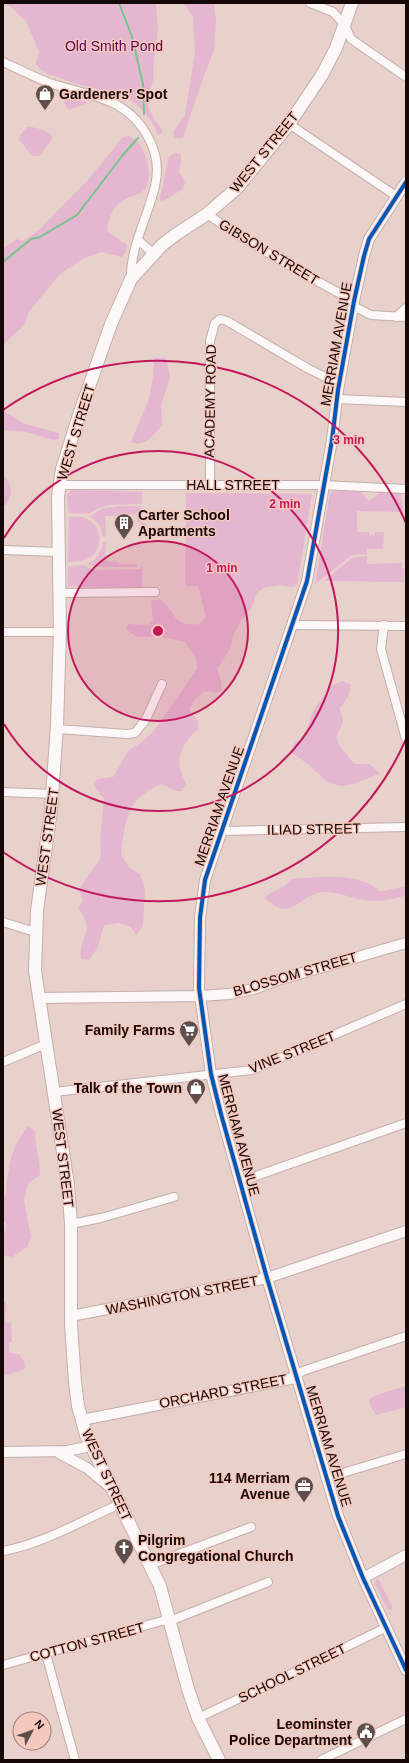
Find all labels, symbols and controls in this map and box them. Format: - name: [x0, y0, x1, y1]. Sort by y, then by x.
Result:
- park label: Old Smith Pond: [65, 38, 163, 54]
- shop icon: Gardeners' Spot: [34, 83, 56, 111]
- place label: Gardeners' Spot: [59, 86, 168, 102]
- street label: WEST STREET: [227, 108, 302, 196]
- street label: GIBSON STREET: [216, 216, 322, 288]
- street label: MERRIAM AVENUE: [317, 281, 355, 407]
- street label: ACADEMY ROAD: [201, 344, 219, 458]
- street label: WEST STREET: [54, 382, 98, 482]
- text: 3 min: [333, 433, 365, 447]
- street label: HALL STREET: [186, 477, 280, 493]
- text: 2 min: [269, 497, 301, 511]
- place label: Carter School Apartments: [138, 507, 230, 539]
- building icon: Carter School Apartments: [113, 512, 135, 540]
- text: 1 min: [206, 561, 238, 575]
- centre of rings: [151, 624, 165, 638]
- street label: MERRIAM AVENUE: [191, 744, 247, 868]
- street label: WEST STREET: [32, 786, 62, 887]
- street label: ILIAD STREET: [267, 820, 362, 838]
- street label: BLOSSOM STREET: [231, 948, 359, 999]
- supermarket icon: Family Farms: [178, 1019, 200, 1047]
- place label: Family Farms: [85, 1022, 175, 1038]
- street label: VINE STREET: [246, 1027, 338, 1077]
- street label: MERRIAM AVENUE: [215, 1072, 263, 1198]
- shop icon: Talk of the Town: [185, 1077, 207, 1105]
- place label: Talk of the Town: [74, 1080, 182, 1096]
- street label: WEST STREET: [49, 1108, 77, 1209]
- street label: WASHINGTON STREET: [104, 1272, 260, 1318]
- street label: ORCHARD STREET: [158, 1371, 289, 1411]
- street label: MERRIAM AVENUE: [303, 1384, 355, 1508]
- street label: WEST STREET: [79, 1427, 135, 1524]
- place label: 114 Merriam Avenue: [209, 1470, 290, 1502]
- office icon: 114 Merriam Avenue: [293, 1475, 315, 1503]
- place label: Pilgrim Congregational Church: [138, 1532, 294, 1564]
- church icon: Pilgrim Congregational Church: [113, 1537, 135, 1565]
- street label: COTTON STREET: [28, 1619, 146, 1665]
- street label: SCHOOL STREET: [236, 1640, 349, 1706]
- north arrow: [12, 1711, 52, 1751]
- place label: Leominster Police Department: [229, 1716, 353, 1748]
- text: N: [32, 1718, 47, 1731]
- public building icon: Leominster Police Department: [355, 1721, 377, 1749]

